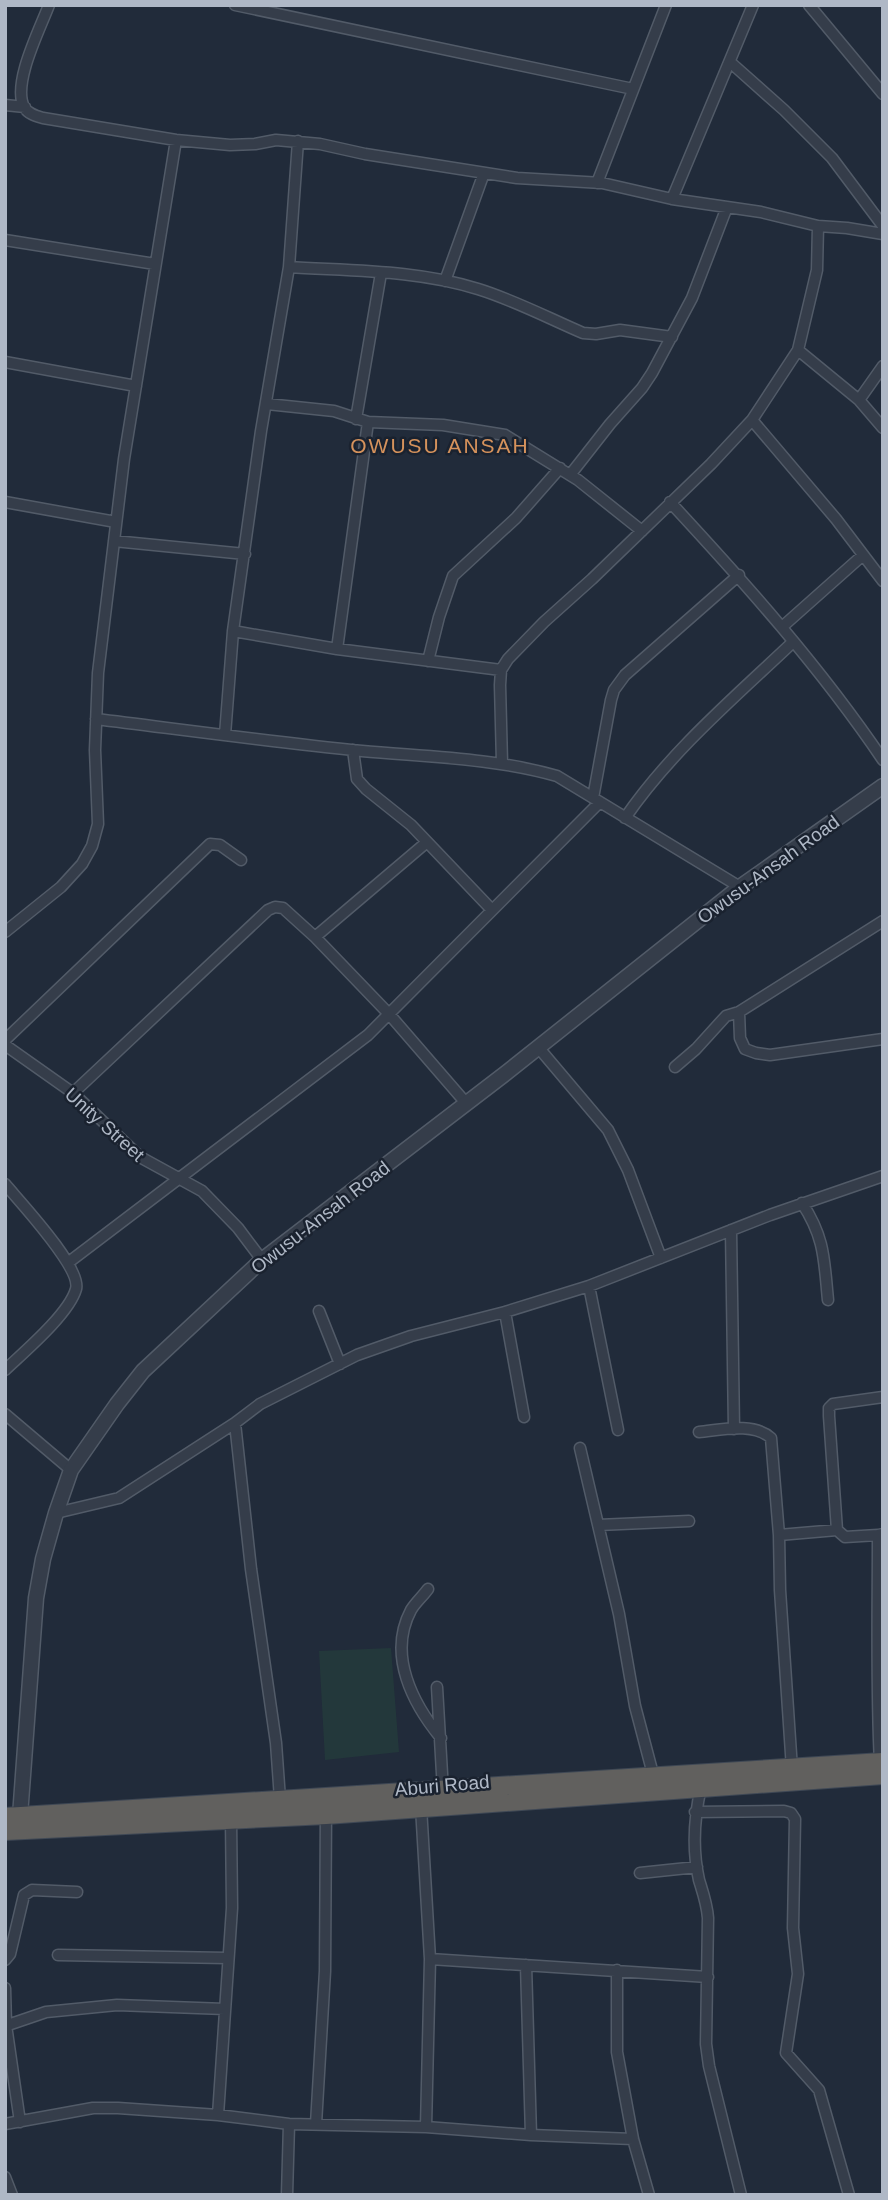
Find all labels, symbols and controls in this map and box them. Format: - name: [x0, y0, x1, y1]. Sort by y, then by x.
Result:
- district label: OWUSU ANSAH: [350, 434, 530, 457]
- street label: Owusu-Ansah Road: [693, 811, 843, 928]
- street label: Unity Street: [61, 1083, 149, 1166]
- street label: Owusu-Ansah Road: [247, 1157, 394, 1278]
- street label: Aburi Road: [394, 1771, 490, 1800]

